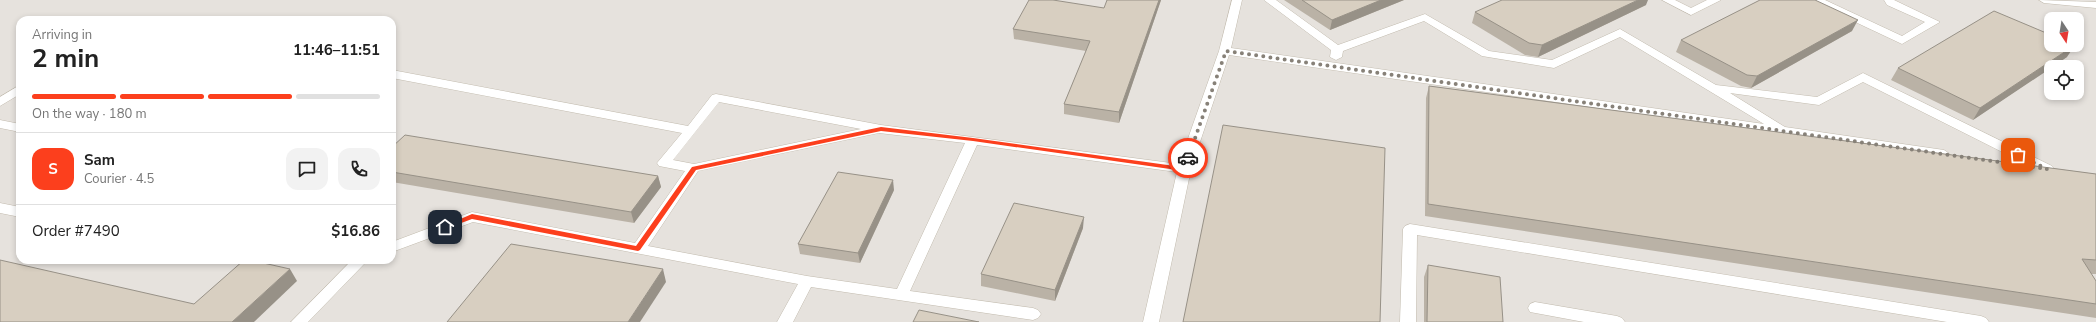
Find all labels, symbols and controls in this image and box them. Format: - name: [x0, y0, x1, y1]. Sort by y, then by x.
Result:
- north arrow: [2044, 12, 2084, 52]
- map controls: [2044, 12, 2084, 100]
- text: Arriving in: [32, 26, 92, 44]
- text: 11:46–11:51: [293, 40, 380, 60]
- text: 2 min: [32, 41, 99, 76]
- button: locate: [2044, 60, 2084, 100]
- text: On the way · 180 m: [32, 105, 147, 123]
- courier: [1168, 138, 1208, 178]
- pin: [2001, 138, 2035, 172]
- icon: bag: [2007, 144, 2029, 166]
- icon: car: [1177, 147, 1199, 169]
- button: chat: [286, 148, 328, 190]
- button: phone: [338, 148, 380, 190]
- text: Sam: [84, 150, 115, 170]
- text: S: [48, 159, 58, 179]
- text: Courier · 4.5: [84, 170, 154, 188]
- pin: [428, 210, 462, 244]
- icon: home: [434, 216, 456, 238]
- text: Order #7490: [32, 221, 120, 241]
- text: $16.86: [331, 221, 380, 241]

